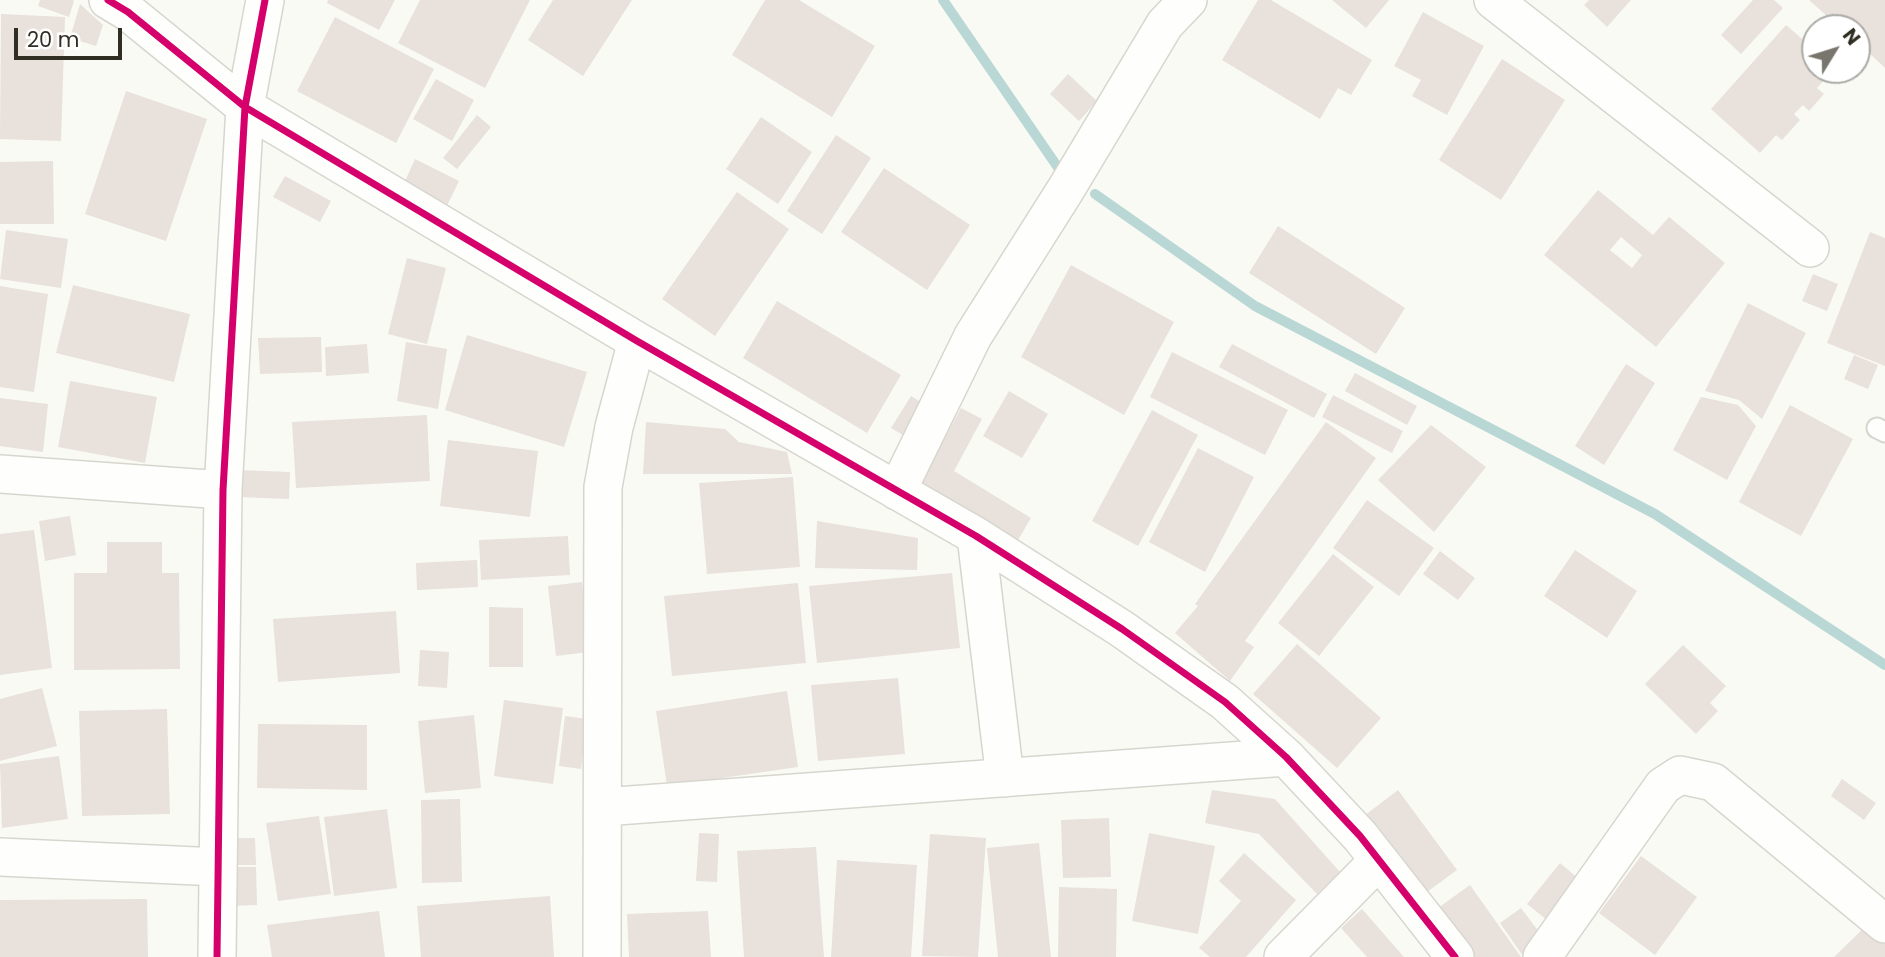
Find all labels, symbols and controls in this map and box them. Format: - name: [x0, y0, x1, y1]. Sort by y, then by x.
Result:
- scale bar: [18, 14, 126, 58]
- north arrow: [1801, 14, 1871, 84]
- text: N: [1836, 23, 1866, 51]
- text: 20 m: [27, 25, 80, 54]

